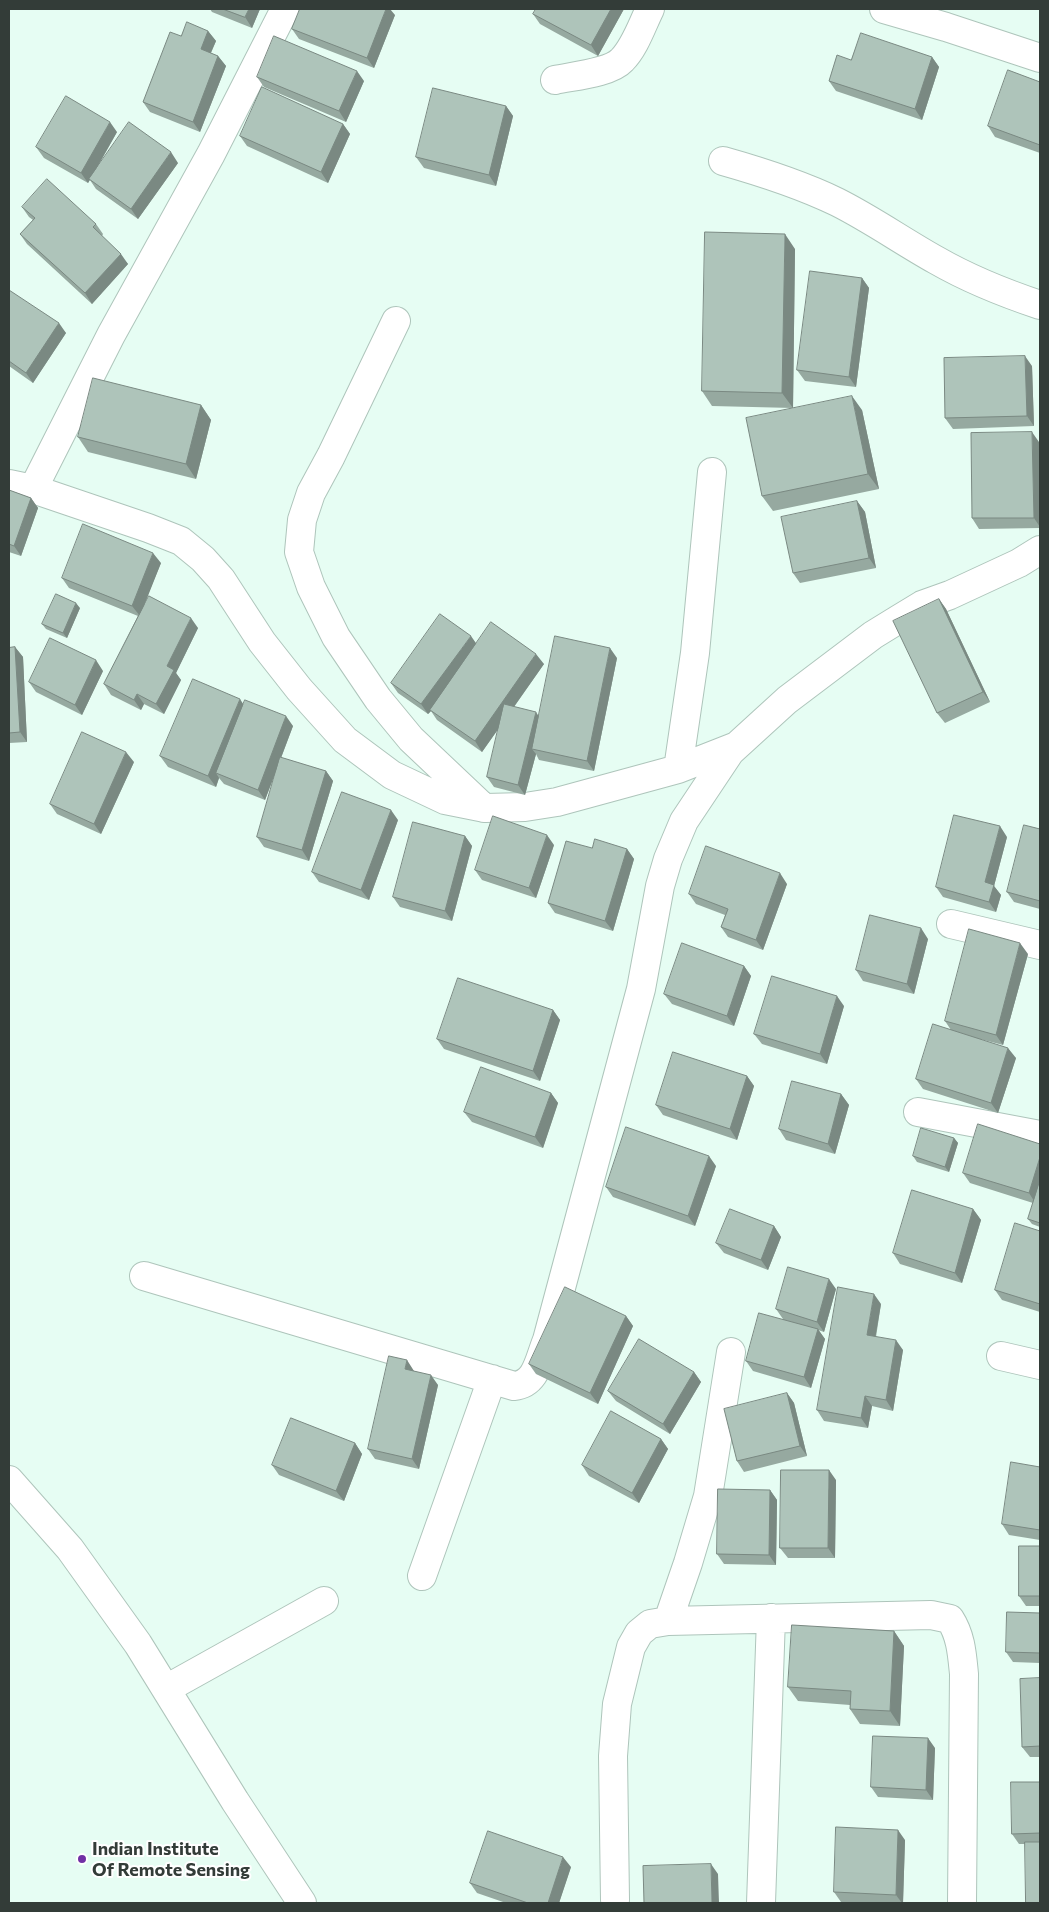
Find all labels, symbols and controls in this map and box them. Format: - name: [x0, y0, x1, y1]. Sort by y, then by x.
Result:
- place label: Indian Institute Of Remote Sensing: [92, 1838, 250, 1880]
- marker: Indian Institute Of Remote Sensing: [76, 1853, 88, 1865]

